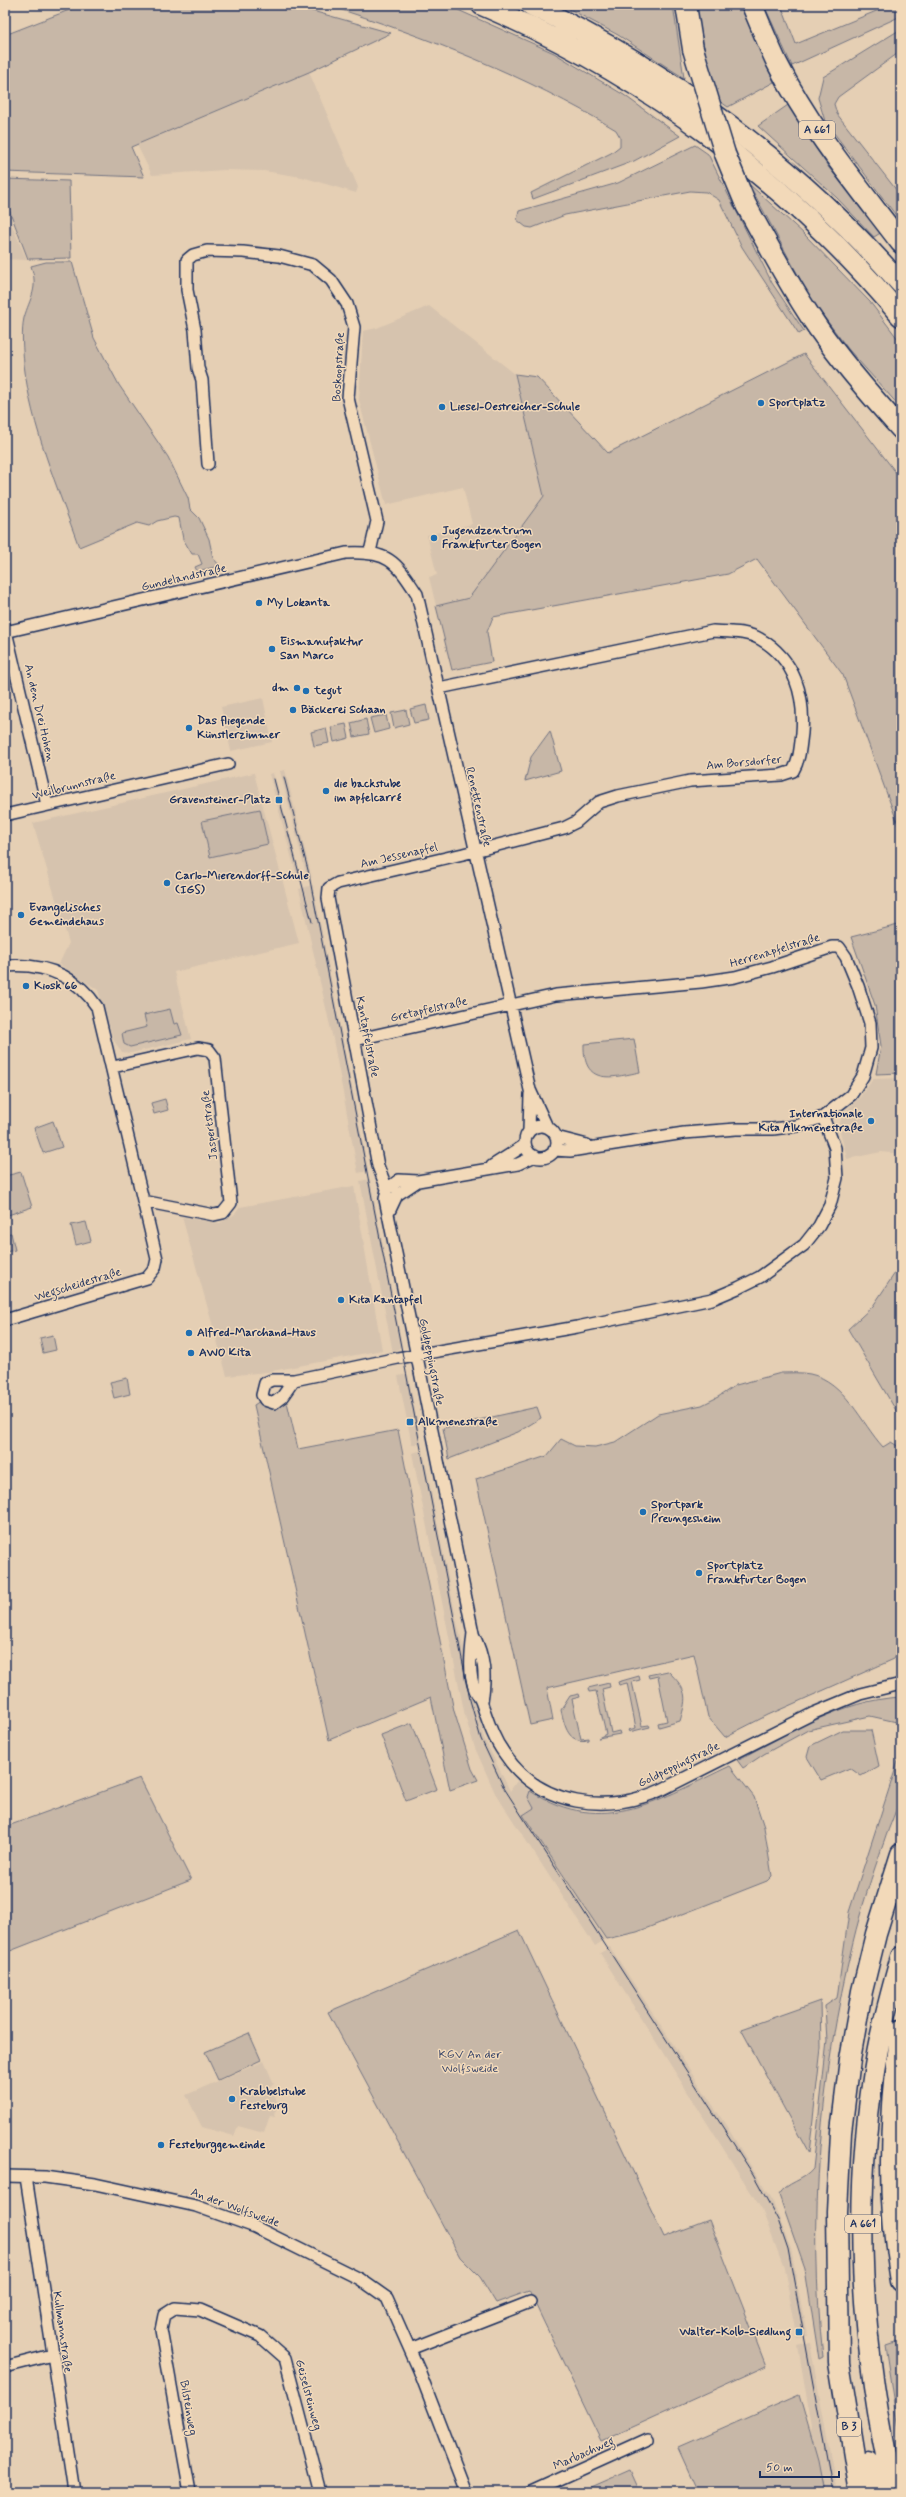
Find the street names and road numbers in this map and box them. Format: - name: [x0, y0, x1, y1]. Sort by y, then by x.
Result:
- road number: A 661: [799, 121, 835, 139]
- street label: Boskoopstraße: [329, 332, 349, 402]
- street label: Gundelandstraße: [140, 560, 228, 596]
- street label: An den Drei Hohen: [20, 663, 58, 764]
- street label: Am Borsdorfer: [706, 752, 782, 774]
- street label: Renettenstraße: [461, 766, 495, 849]
- street label: Weilbrunnstraße: [31, 768, 117, 804]
- street label: Am Jessenapfel: [359, 839, 439, 873]
- street label: Herrenapfelstraße: [728, 930, 822, 972]
- street label: Gretapfelstraße: [389, 993, 469, 1027]
- street label: Kantapfelstraße: [351, 995, 383, 1079]
- street label: Jaspertstraße: [198, 1089, 222, 1161]
- street label: Wegscheidestraße: [33, 1264, 124, 1307]
- street label: Goldpeppingstraße: [414, 1317, 447, 1407]
- street label: Goldpeppingstraße: [636, 1738, 723, 1793]
- street label: An der Wolfsweide: [188, 2184, 282, 2232]
- road number: A 661: [845, 2215, 881, 2233]
- street label: Kullmannstraße: [48, 2290, 76, 2374]
- street label: Geiselsteinweg: [291, 2358, 325, 2432]
- street label: Bilsteinweg: [175, 2379, 201, 2437]
- road number: B 3: [837, 2418, 861, 2436]
- street label: Marbachweg: [551, 2433, 618, 2476]

